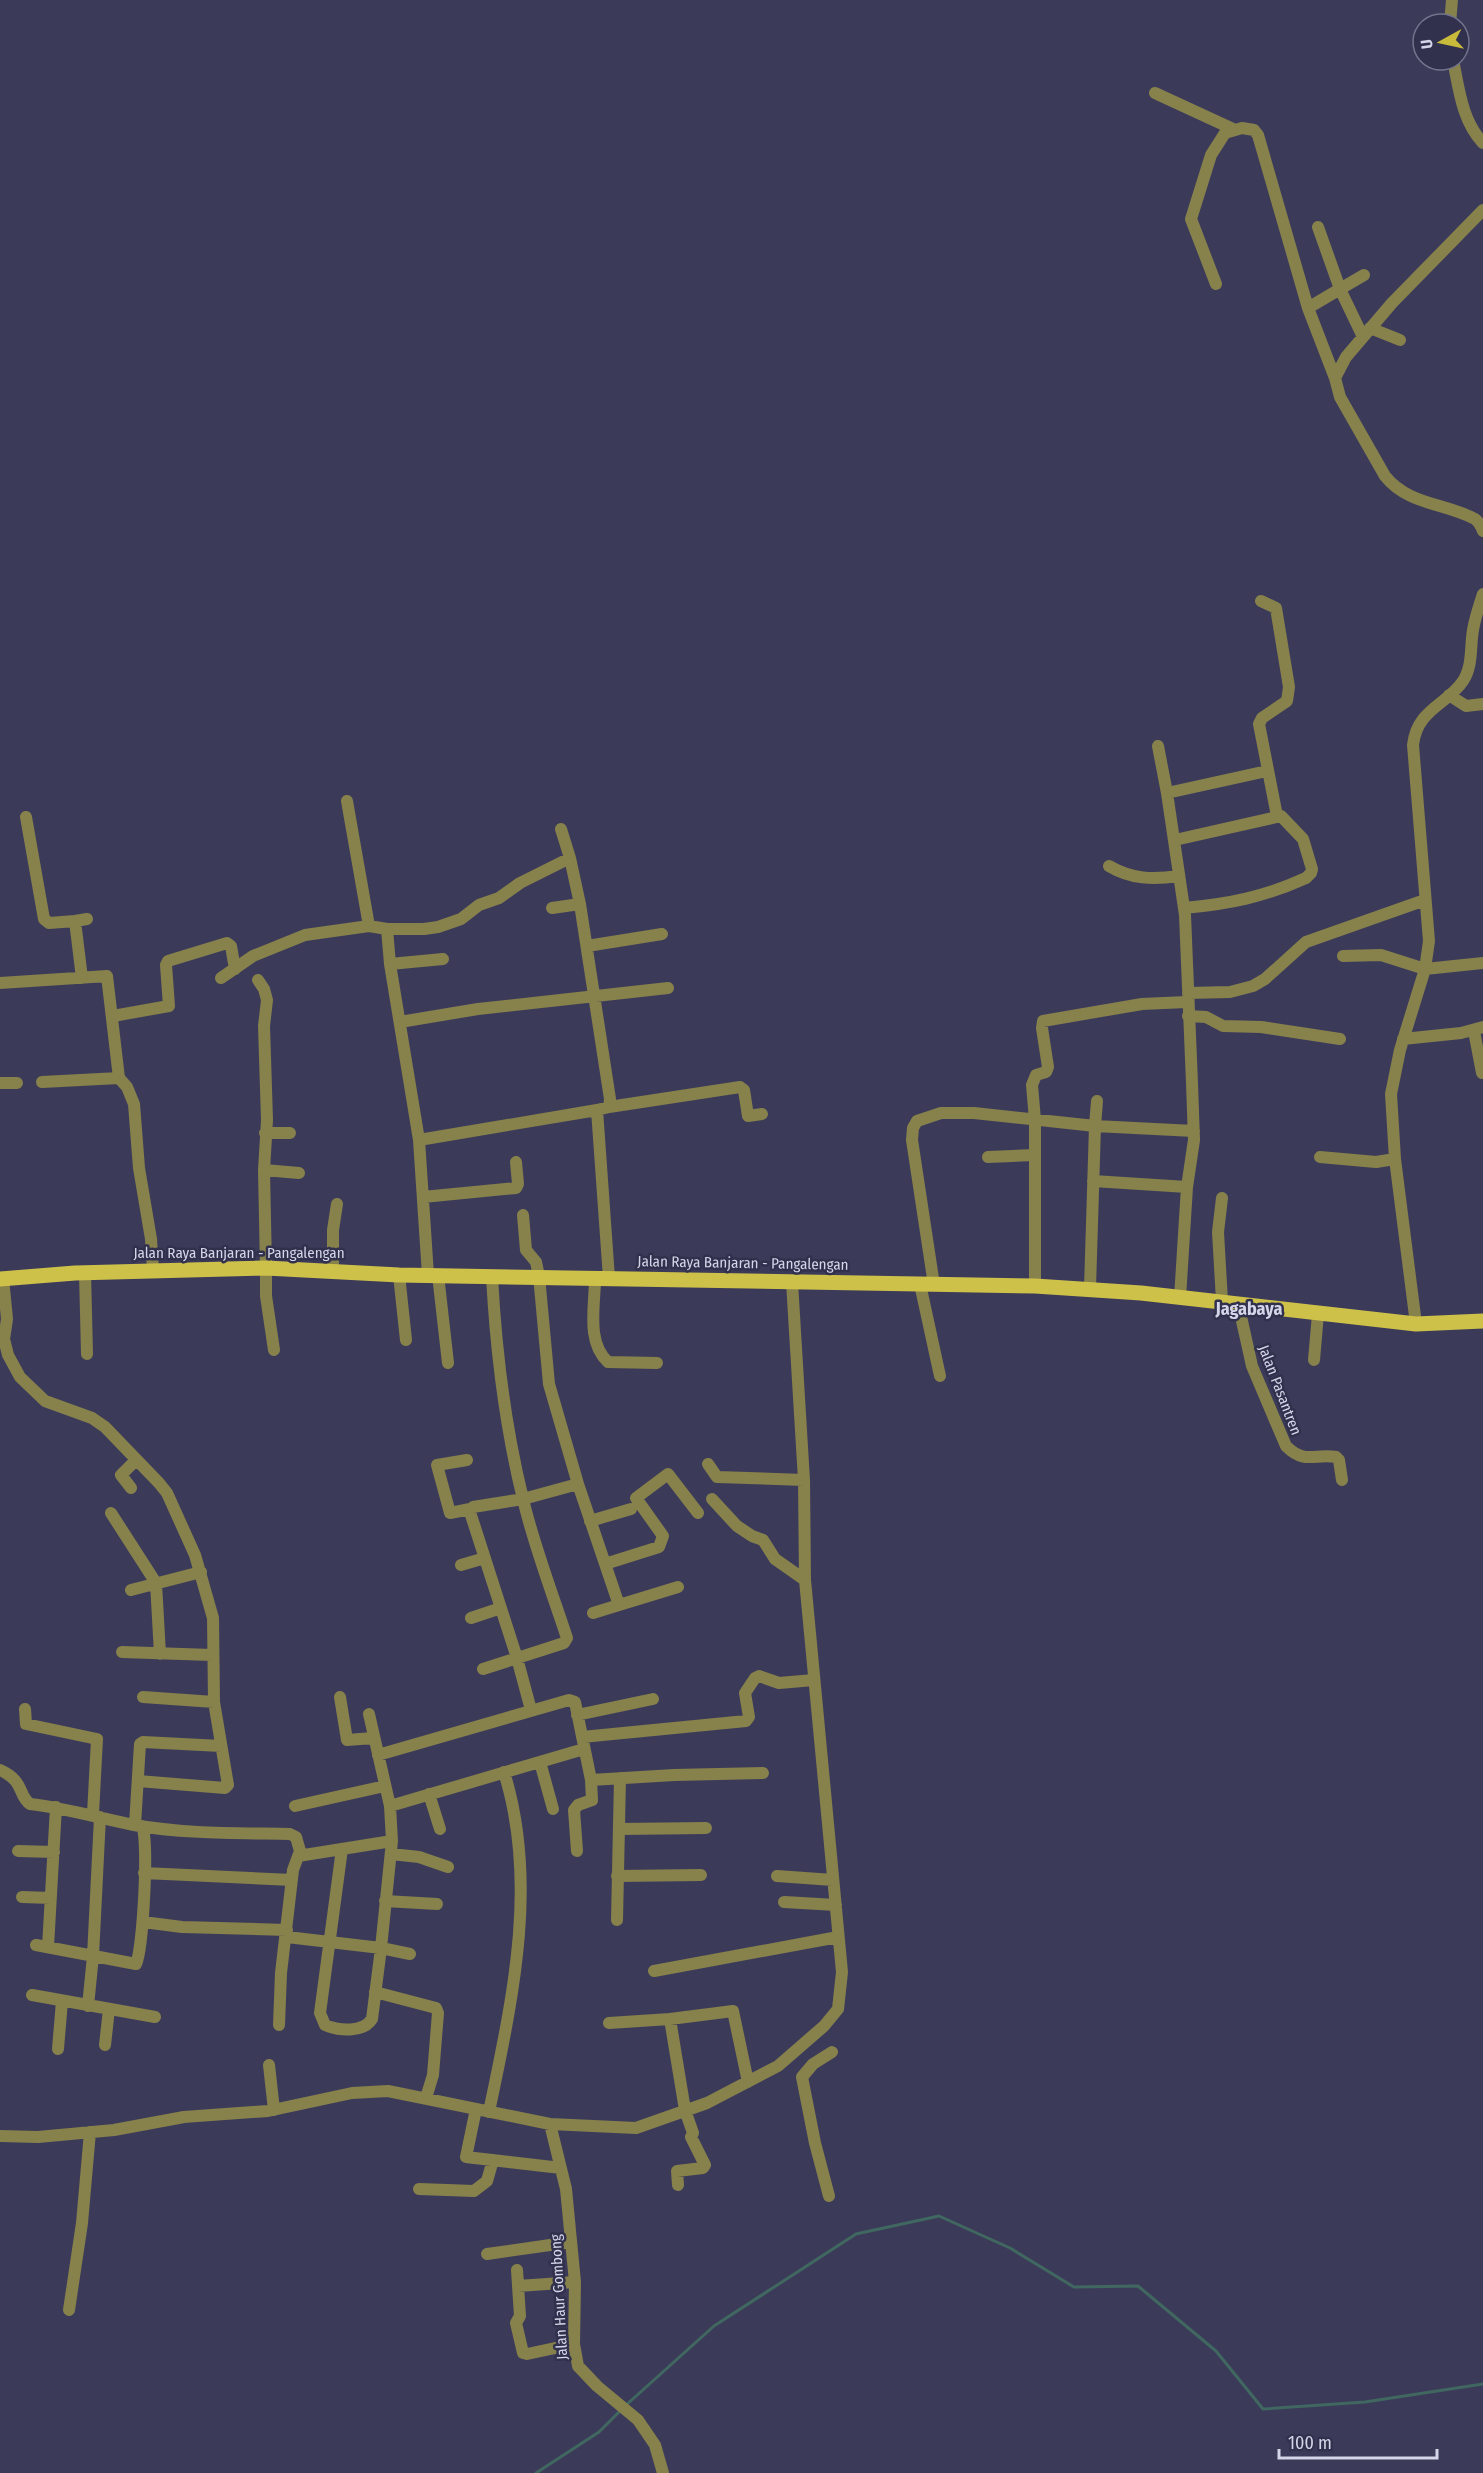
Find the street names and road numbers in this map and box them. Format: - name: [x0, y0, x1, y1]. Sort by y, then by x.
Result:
- street label: Jalan Raya Banjaran - Pangalengan: [133, 1244, 345, 1262]
- street label: Jalan Raya Banjaran - Pangalengan: [637, 1252, 849, 1274]
- street label: Jalan Pasantren: [1255, 1342, 1305, 1438]
- street label: Jalan Haur Gombong: [547, 2234, 571, 2360]

